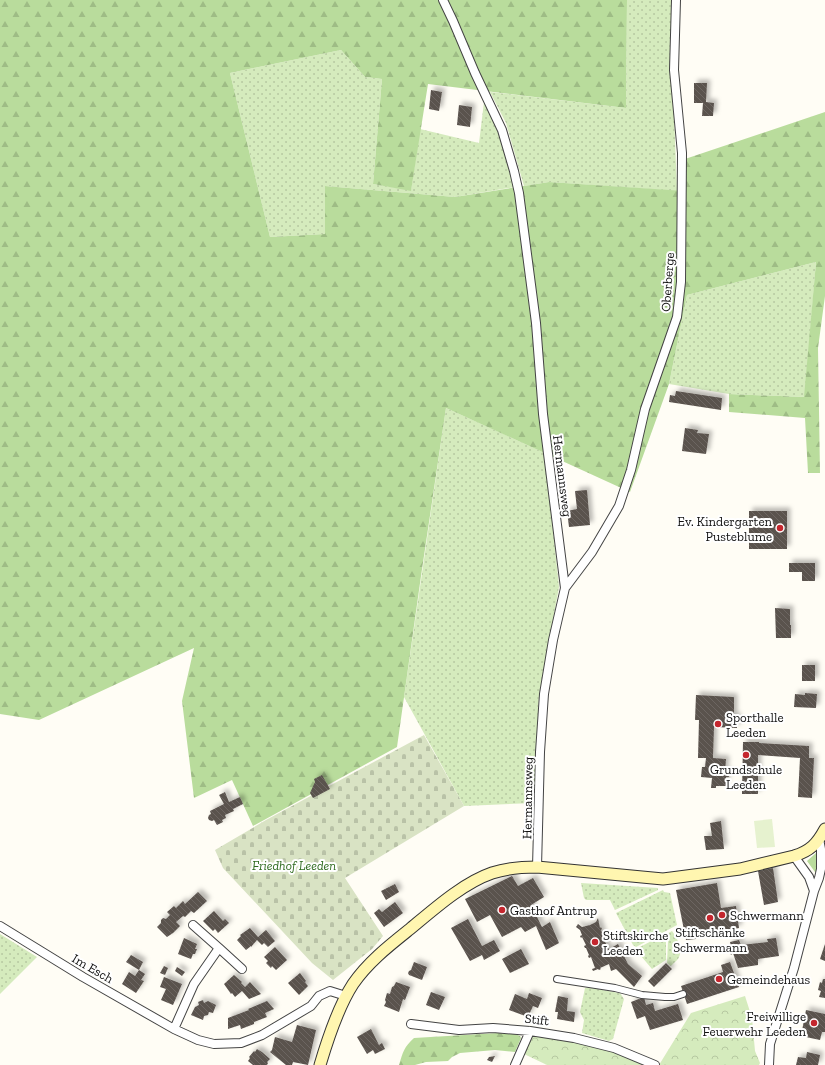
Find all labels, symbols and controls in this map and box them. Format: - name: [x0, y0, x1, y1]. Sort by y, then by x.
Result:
- street label: Oberberge: [658, 252, 677, 312]
- street label: Hermannsweg: [550, 434, 575, 518]
- place label: Ev. Kindergarten Pusteblume: [677, 514, 773, 544]
- marker: Ev. Kindergarten Pusteblume: [775, 523, 785, 533]
- place label: Sporthalle Leeden: [726, 710, 784, 740]
- marker: Sporthalle Leeden: [713, 719, 723, 729]
- marker: Grundschule Leeden: [741, 750, 751, 760]
- street label: Hermannsweg: [519, 757, 536, 839]
- place label: Grundschule Leeden: [710, 762, 782, 792]
- park label: Friedhof Leeden: [252, 858, 336, 873]
- place label: Gasthof Antrup: [510, 903, 597, 918]
- marker: Gasthof Antrup: [497, 905, 507, 915]
- place label: Schwermann: [730, 908, 804, 923]
- marker: Schwermann: [717, 910, 727, 920]
- marker: Stiftschänke Schwermann: [705, 913, 715, 923]
- place label: Stiftschänke Schwermann: [673, 925, 747, 955]
- place label: Stiftskirche Leeden: [603, 928, 668, 958]
- marker: Stiftskirche Leeden: [590, 937, 600, 947]
- street label: Im Esch: [70, 951, 117, 987]
- place label: Gemeindehaus: [727, 972, 811, 987]
- marker: Gemeindehaus: [714, 974, 724, 984]
- place label: Freiwillige Feuerwehr Leeden: [703, 1009, 807, 1039]
- street label: Stift: [524, 1011, 550, 1028]
- marker: Freiwillige Feuerwehr Leeden: [809, 1018, 819, 1028]

